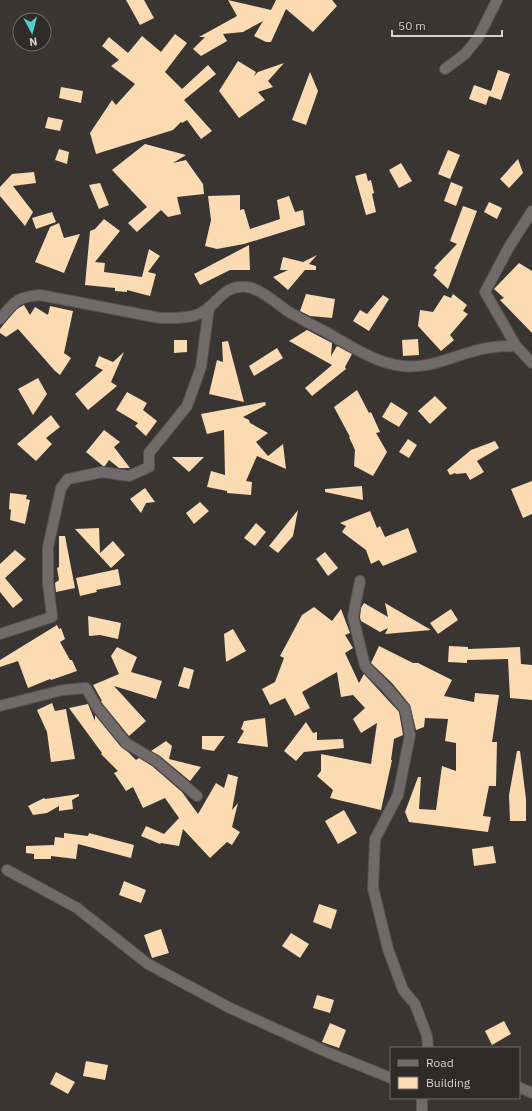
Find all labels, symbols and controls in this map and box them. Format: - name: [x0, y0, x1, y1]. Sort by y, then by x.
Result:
- north arrow: [12, 12, 52, 52]
- scale bar: [392, 12, 502, 38]
- text: 50 m: [398, 18, 426, 33]
- text: N: [28, 34, 38, 49]
- legend: [390, 1047, 520, 1099]
- text: Road: [426, 1055, 454, 1070]
- text: Building: [426, 1075, 471, 1090]

